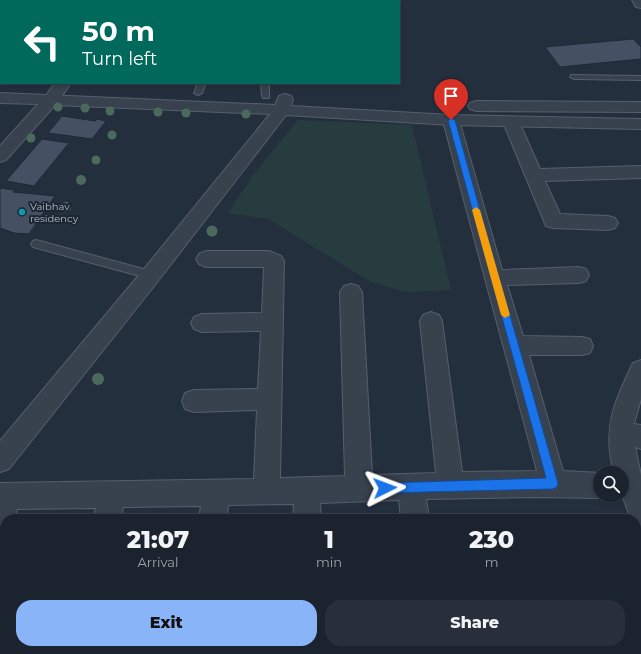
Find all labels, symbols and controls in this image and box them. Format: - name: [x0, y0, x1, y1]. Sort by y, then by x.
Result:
- text: 50 m: [82, 14, 155, 48]
- icon: left: [16, 16, 68, 68]
- text: Turn left: [82, 48, 157, 70]
- pin: [434, 79, 468, 120]
- icon: arrive: [440, 85, 462, 107]
- place label: Vaibhav residency: [30, 200, 79, 225]
- marker: Vaibhav residency: [17, 207, 27, 217]
- map controls: [593, 466, 629, 502]
- button: search: [593, 466, 629, 502]
- position arrow: [364, 467, 406, 509]
- text: 21:07: [127, 525, 189, 554]
- text: 1: [324, 525, 334, 554]
- text: 230: [469, 525, 514, 554]
- text: Arrival: [138, 554, 179, 570]
- text: min: [316, 554, 342, 570]
- text: m: [485, 554, 498, 570]
- button: Exit: [16, 600, 317, 646]
- button: Share: [325, 600, 625, 646]

